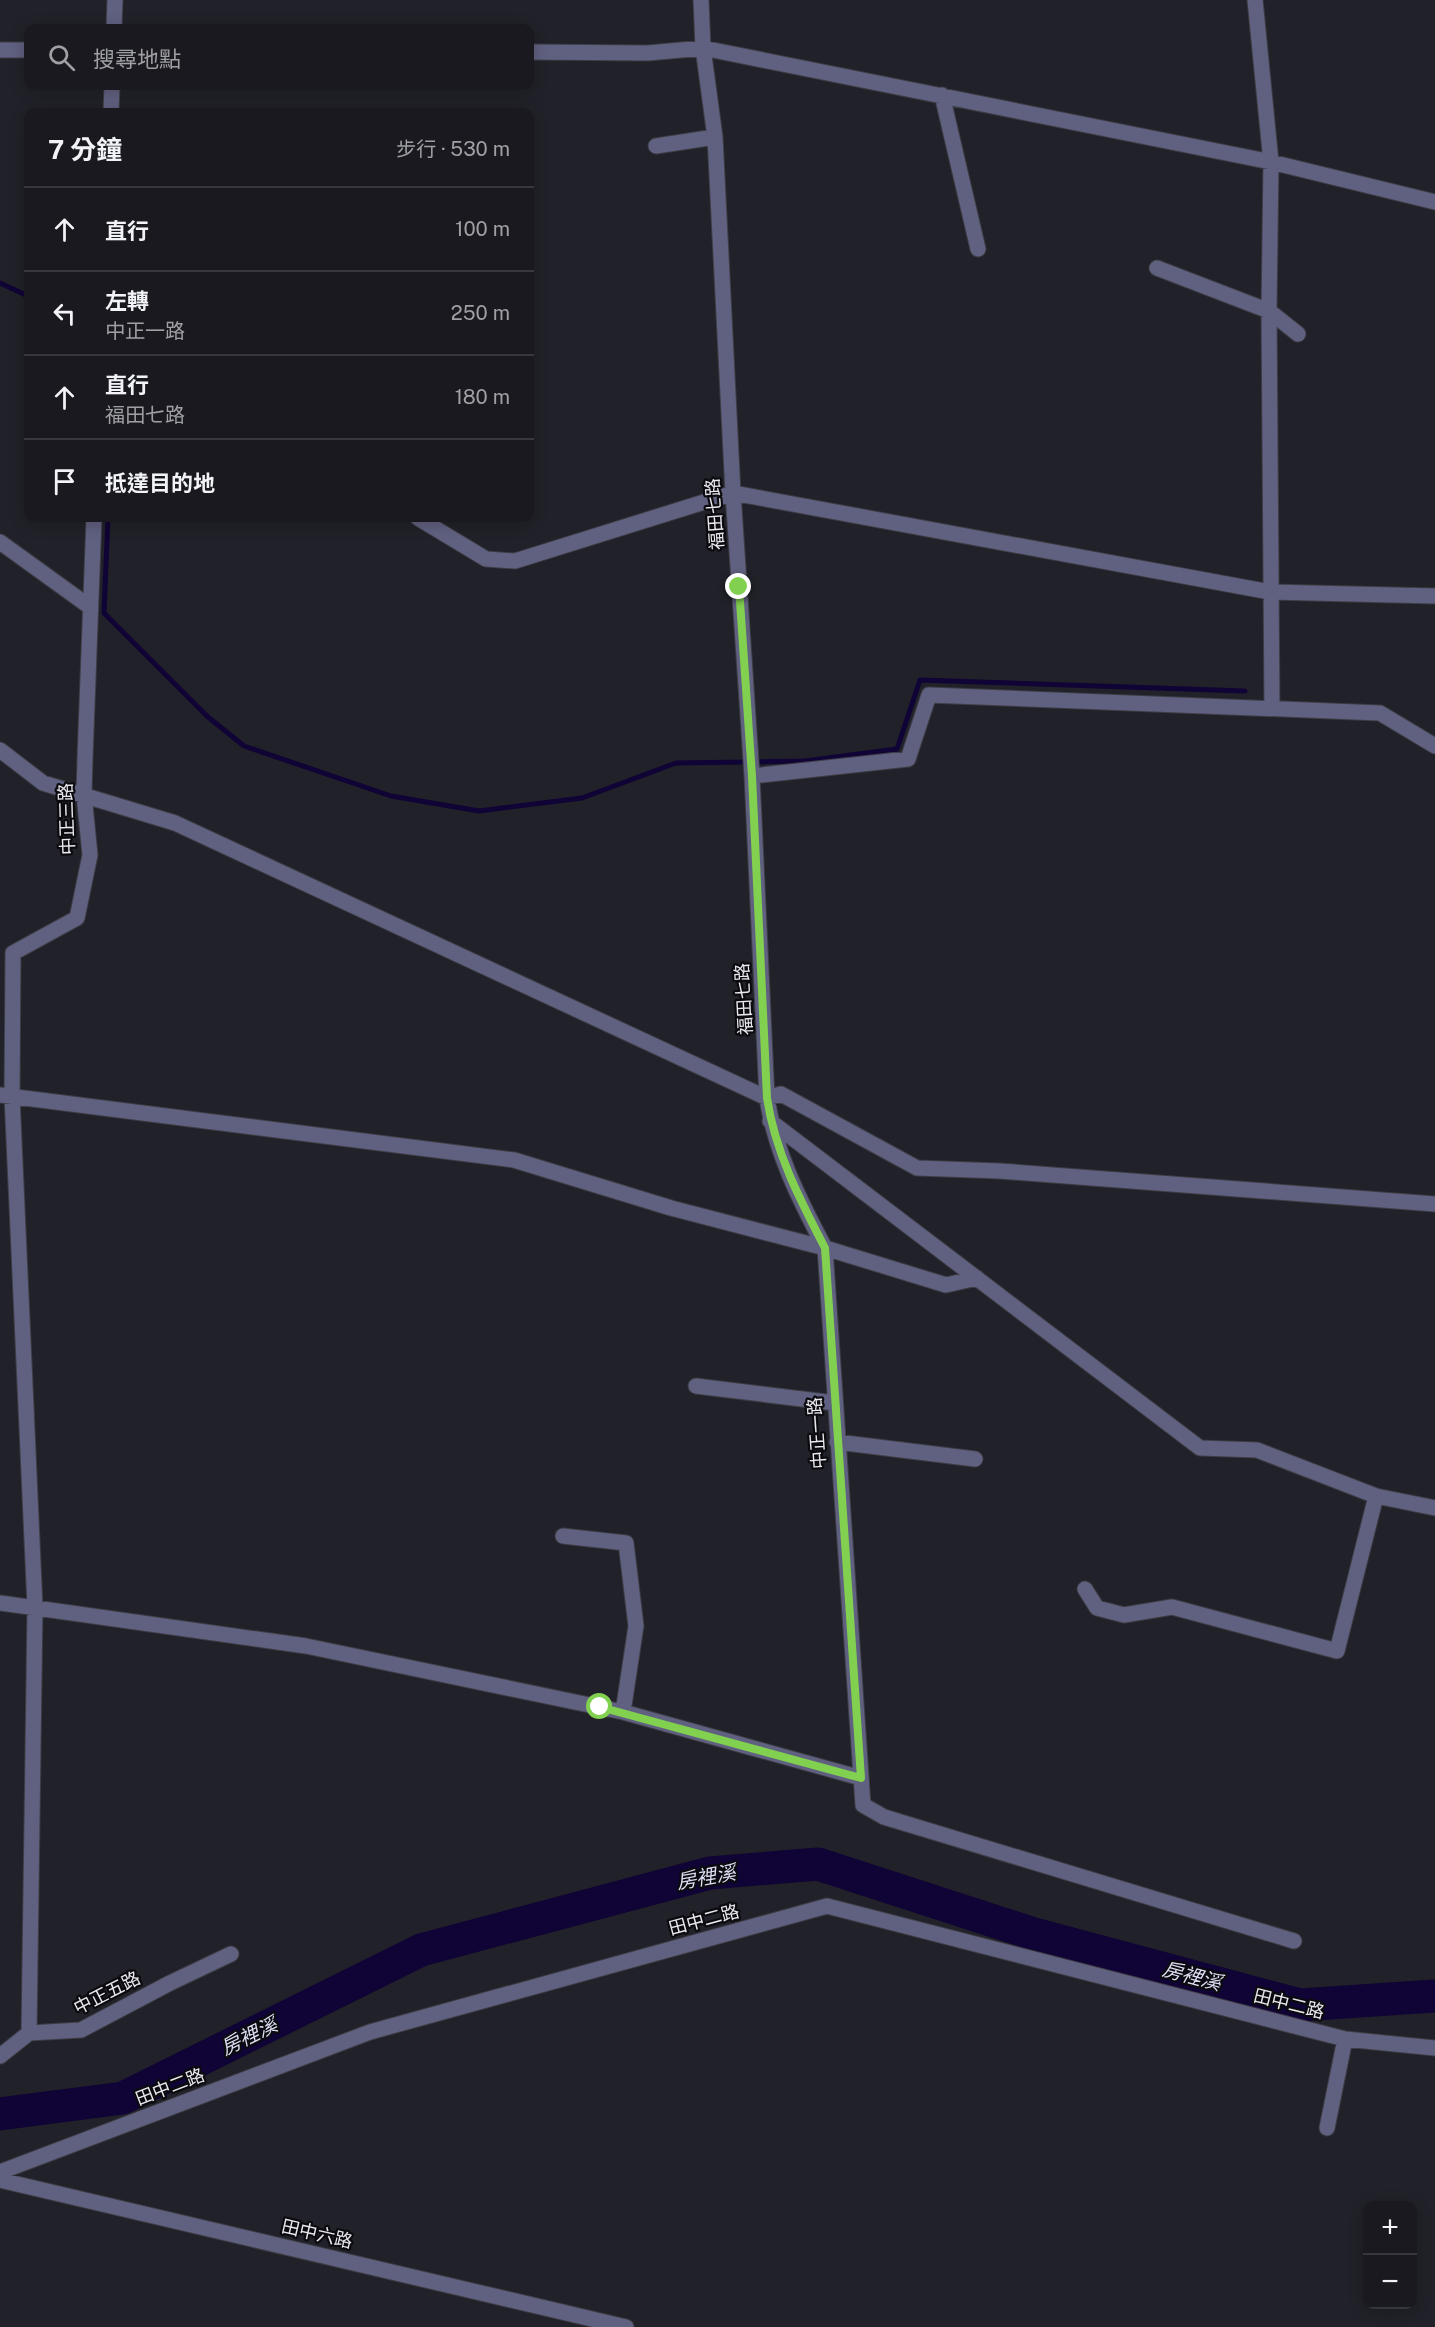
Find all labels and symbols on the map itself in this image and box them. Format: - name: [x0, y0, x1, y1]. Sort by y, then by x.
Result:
- street label: 福田七路: [702, 477, 727, 551]
- route end: [725, 573, 751, 599]
- street label: 中正三路: [55, 783, 78, 855]
- street label: 福田七路: [731, 963, 756, 1036]
- street label: 中正一路: [804, 1396, 829, 1470]
- route start: [586, 1693, 612, 1719]
- water label: 房裡溪: [674, 1859, 741, 1894]
- street label: 田中二路: [666, 1900, 741, 1939]
- water label: 房裡溪: [1160, 1957, 1227, 1996]
- street label: 中正五路: [70, 1967, 144, 2018]
- street label: 田中二路: [1252, 1985, 1327, 2022]
- water label: 房裡溪: [217, 2011, 284, 2060]
- street label: 田中二路: [132, 2064, 207, 2109]
- street label: 田中六路: [280, 2215, 355, 2252]

